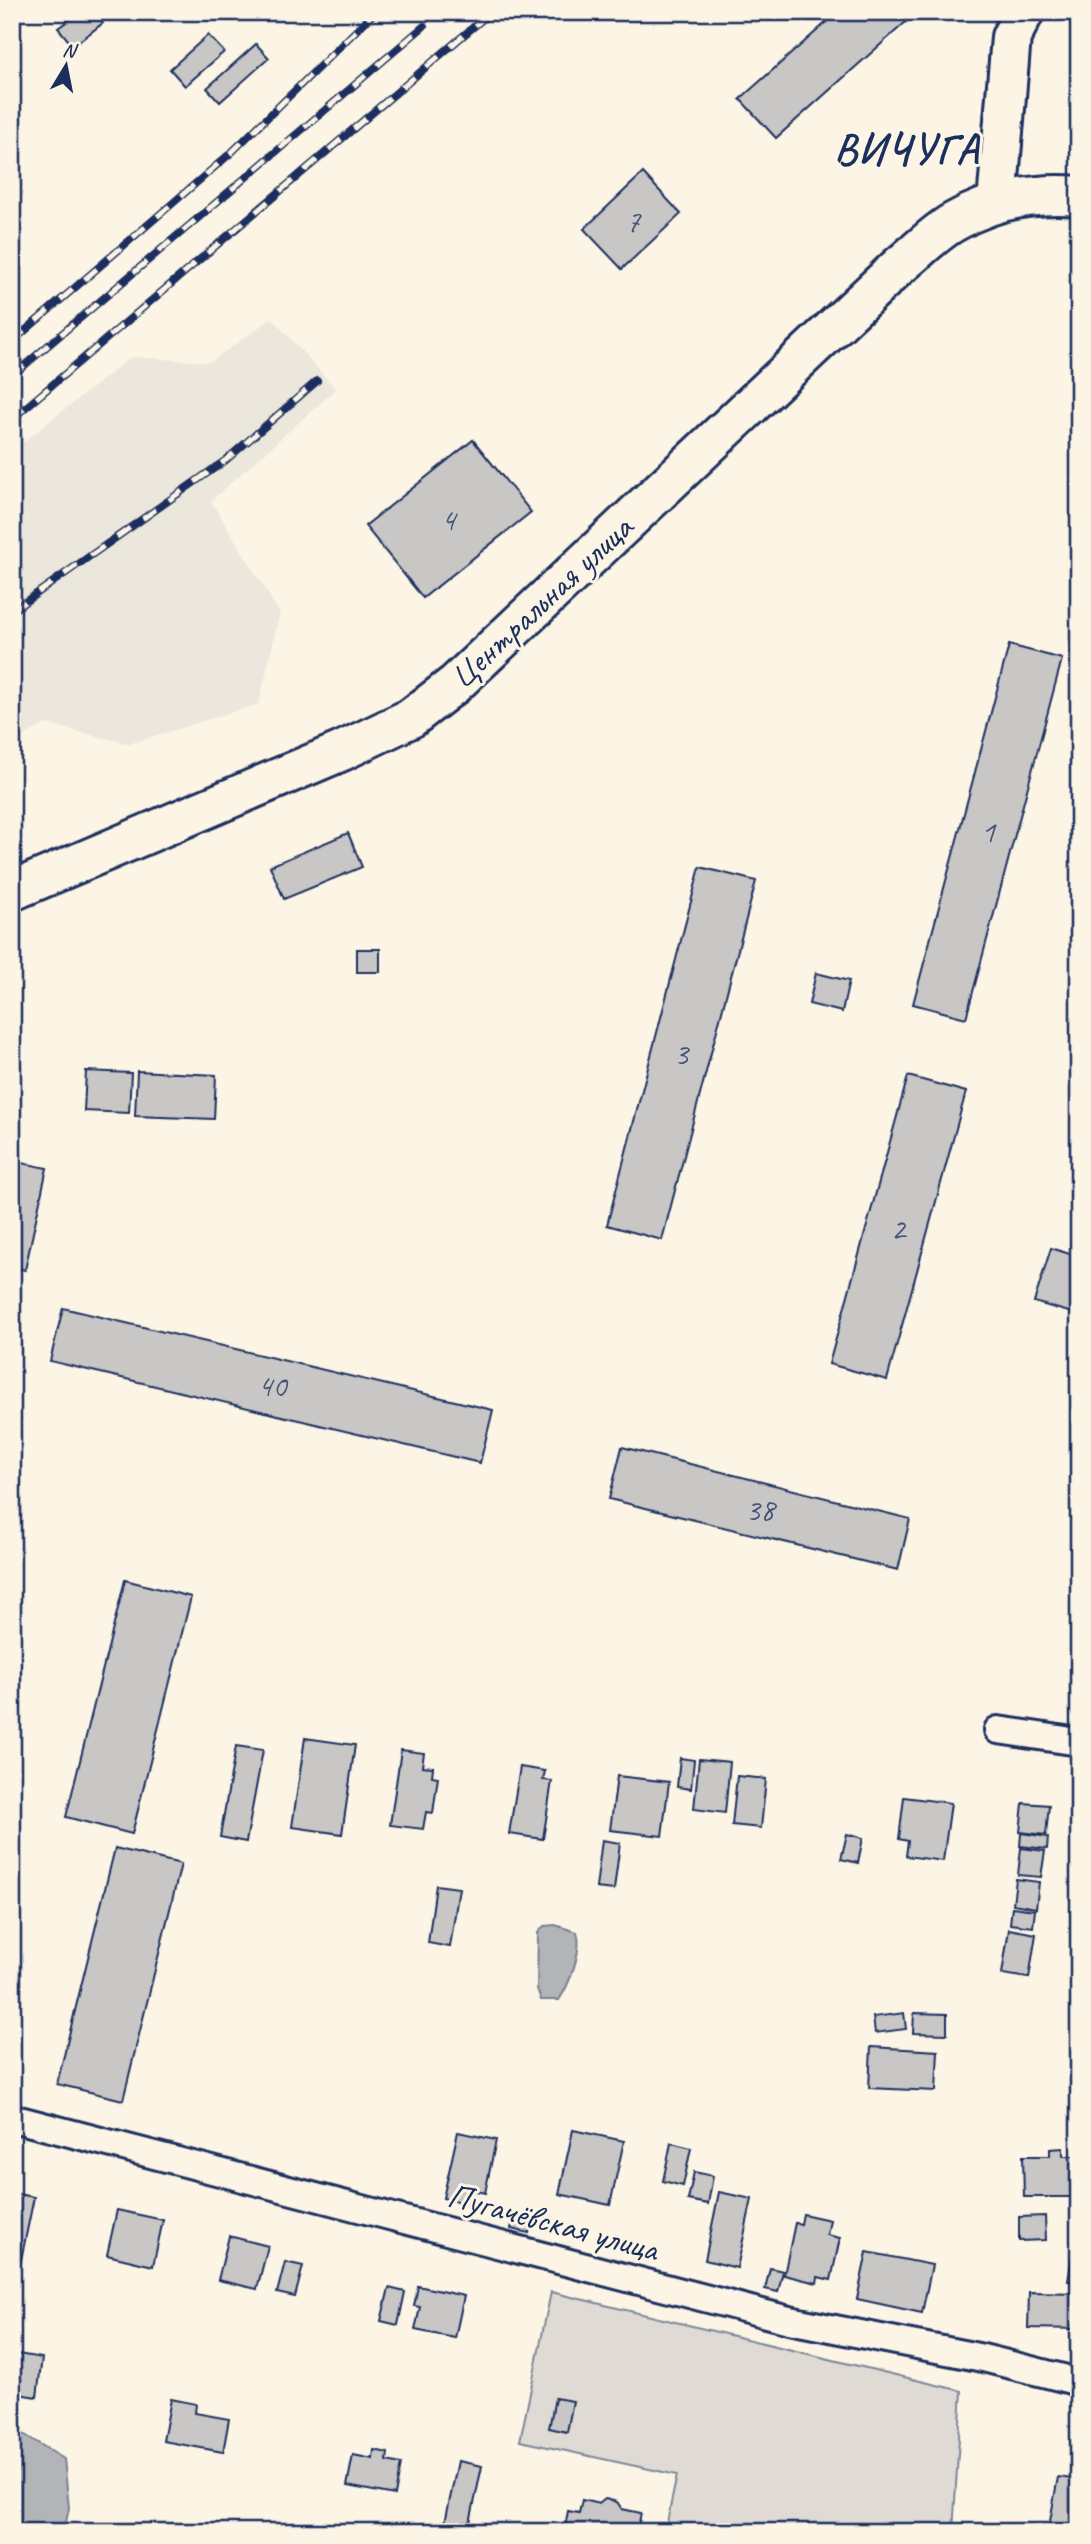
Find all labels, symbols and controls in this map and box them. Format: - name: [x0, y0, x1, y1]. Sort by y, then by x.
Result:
- north arrow: [32, 32, 102, 102]
- text: N: [61, 37, 80, 64]
- district label: ВИЧУГА: [834, 123, 980, 176]
- house number: 7: [626, 201, 642, 242]
- house number: 4: [441, 499, 459, 540]
- street label: Центральная улица: [440, 504, 644, 698]
- house number: 1: [981, 811, 997, 852]
- house number: 3: [674, 1033, 691, 1074]
- house number: 2: [891, 1208, 908, 1249]
- house number: 40: [258, 1365, 289, 1406]
- house number: 38: [746, 1489, 777, 1530]
- street label: Пугачёвская улица: [443, 2172, 665, 2272]

